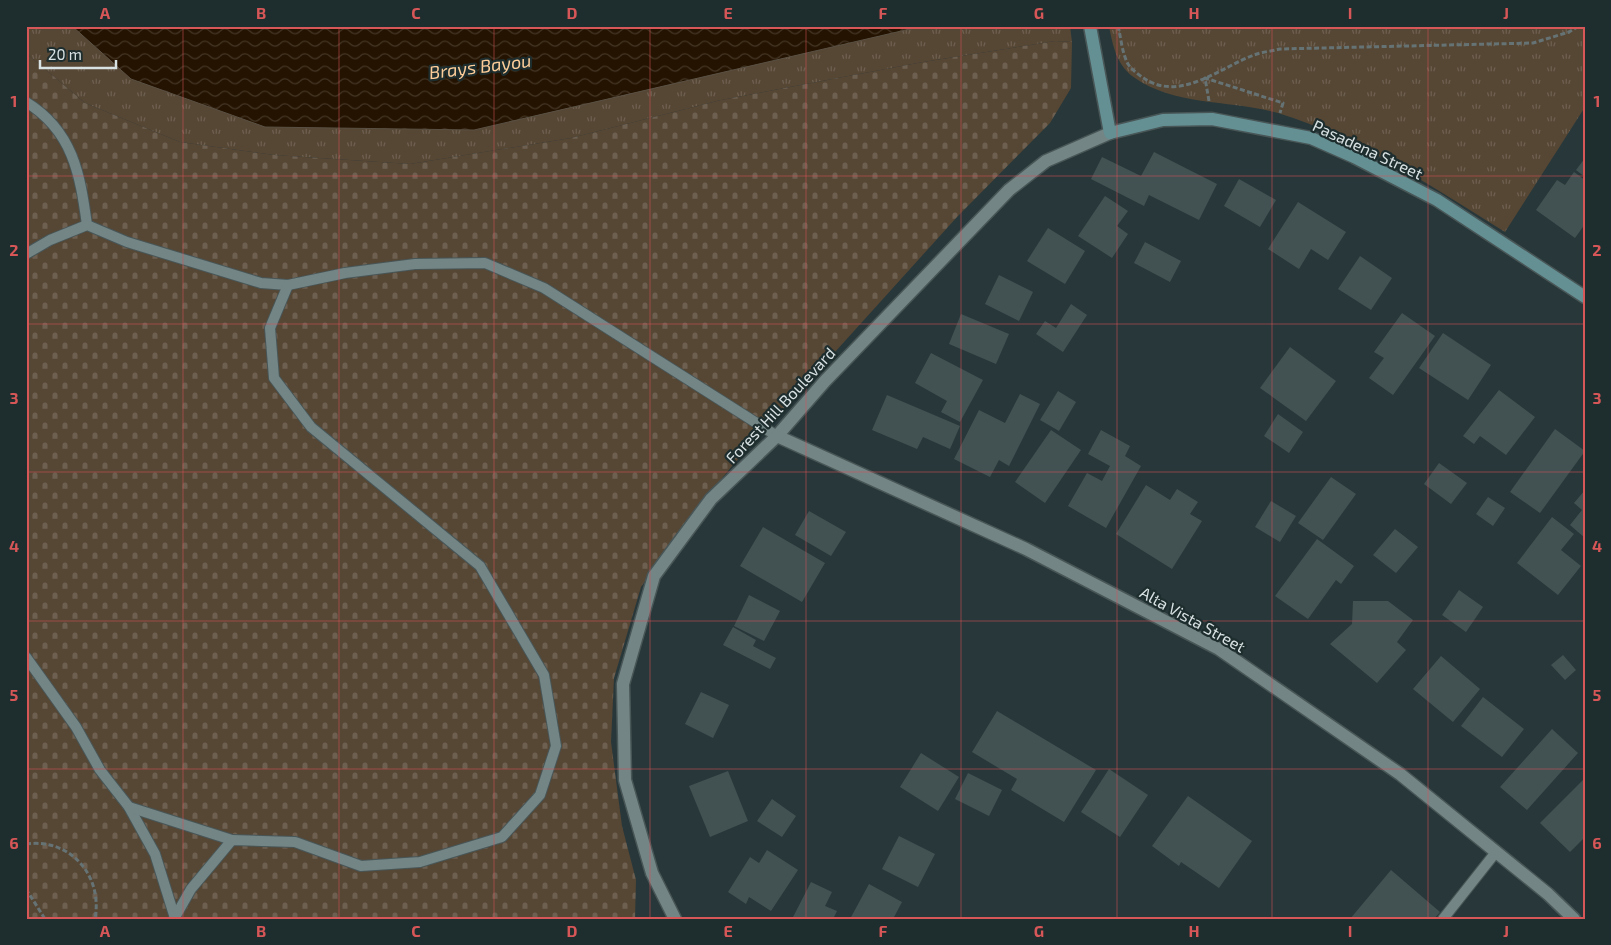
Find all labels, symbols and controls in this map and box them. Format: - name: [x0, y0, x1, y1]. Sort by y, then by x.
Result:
- text: A: [100, 3, 111, 22]
- text: B: [256, 3, 266, 22]
- text: C: [411, 3, 421, 22]
- text: D: [567, 3, 578, 22]
- text: E: [723, 3, 733, 22]
- text: F: [879, 3, 888, 22]
- text: G: [1034, 3, 1044, 22]
- text: H: [1188, 3, 1200, 22]
- text: I: [1348, 3, 1352, 22]
- text: J: [1503, 3, 1509, 22]
- scale bar: [40, 38, 116, 70]
- text: 20 m: [48, 45, 82, 63]
- water label: Brays Bayou: [428, 49, 532, 83]
- text: 1: [11, 91, 17, 110]
- text: 1: [1594, 91, 1600, 110]
- street label: Pasadena Street: [1310, 115, 1426, 183]
- text: 2: [9, 240, 19, 259]
- text: 2: [1592, 240, 1602, 259]
- street label: Forest Hill Boulevard: [721, 343, 839, 467]
- text: 3: [9, 388, 19, 407]
- text: 3: [1592, 388, 1602, 407]
- text: 4: [9, 536, 19, 555]
- text: 4: [1592, 536, 1602, 555]
- street label: Alta Vista Street: [1137, 582, 1249, 656]
- text: 5: [10, 685, 19, 704]
- text: 5: [1593, 685, 1602, 704]
- text: 6: [9, 833, 19, 852]
- text: 6: [1592, 833, 1602, 852]
- text: A: [100, 921, 111, 940]
- text: B: [256, 921, 266, 940]
- text: C: [411, 921, 421, 940]
- text: D: [567, 921, 578, 940]
- text: E: [723, 921, 733, 940]
- text: F: [879, 921, 888, 940]
- text: G: [1034, 921, 1044, 940]
- text: H: [1188, 921, 1200, 940]
- text: I: [1348, 921, 1352, 940]
- text: J: [1503, 921, 1509, 940]

